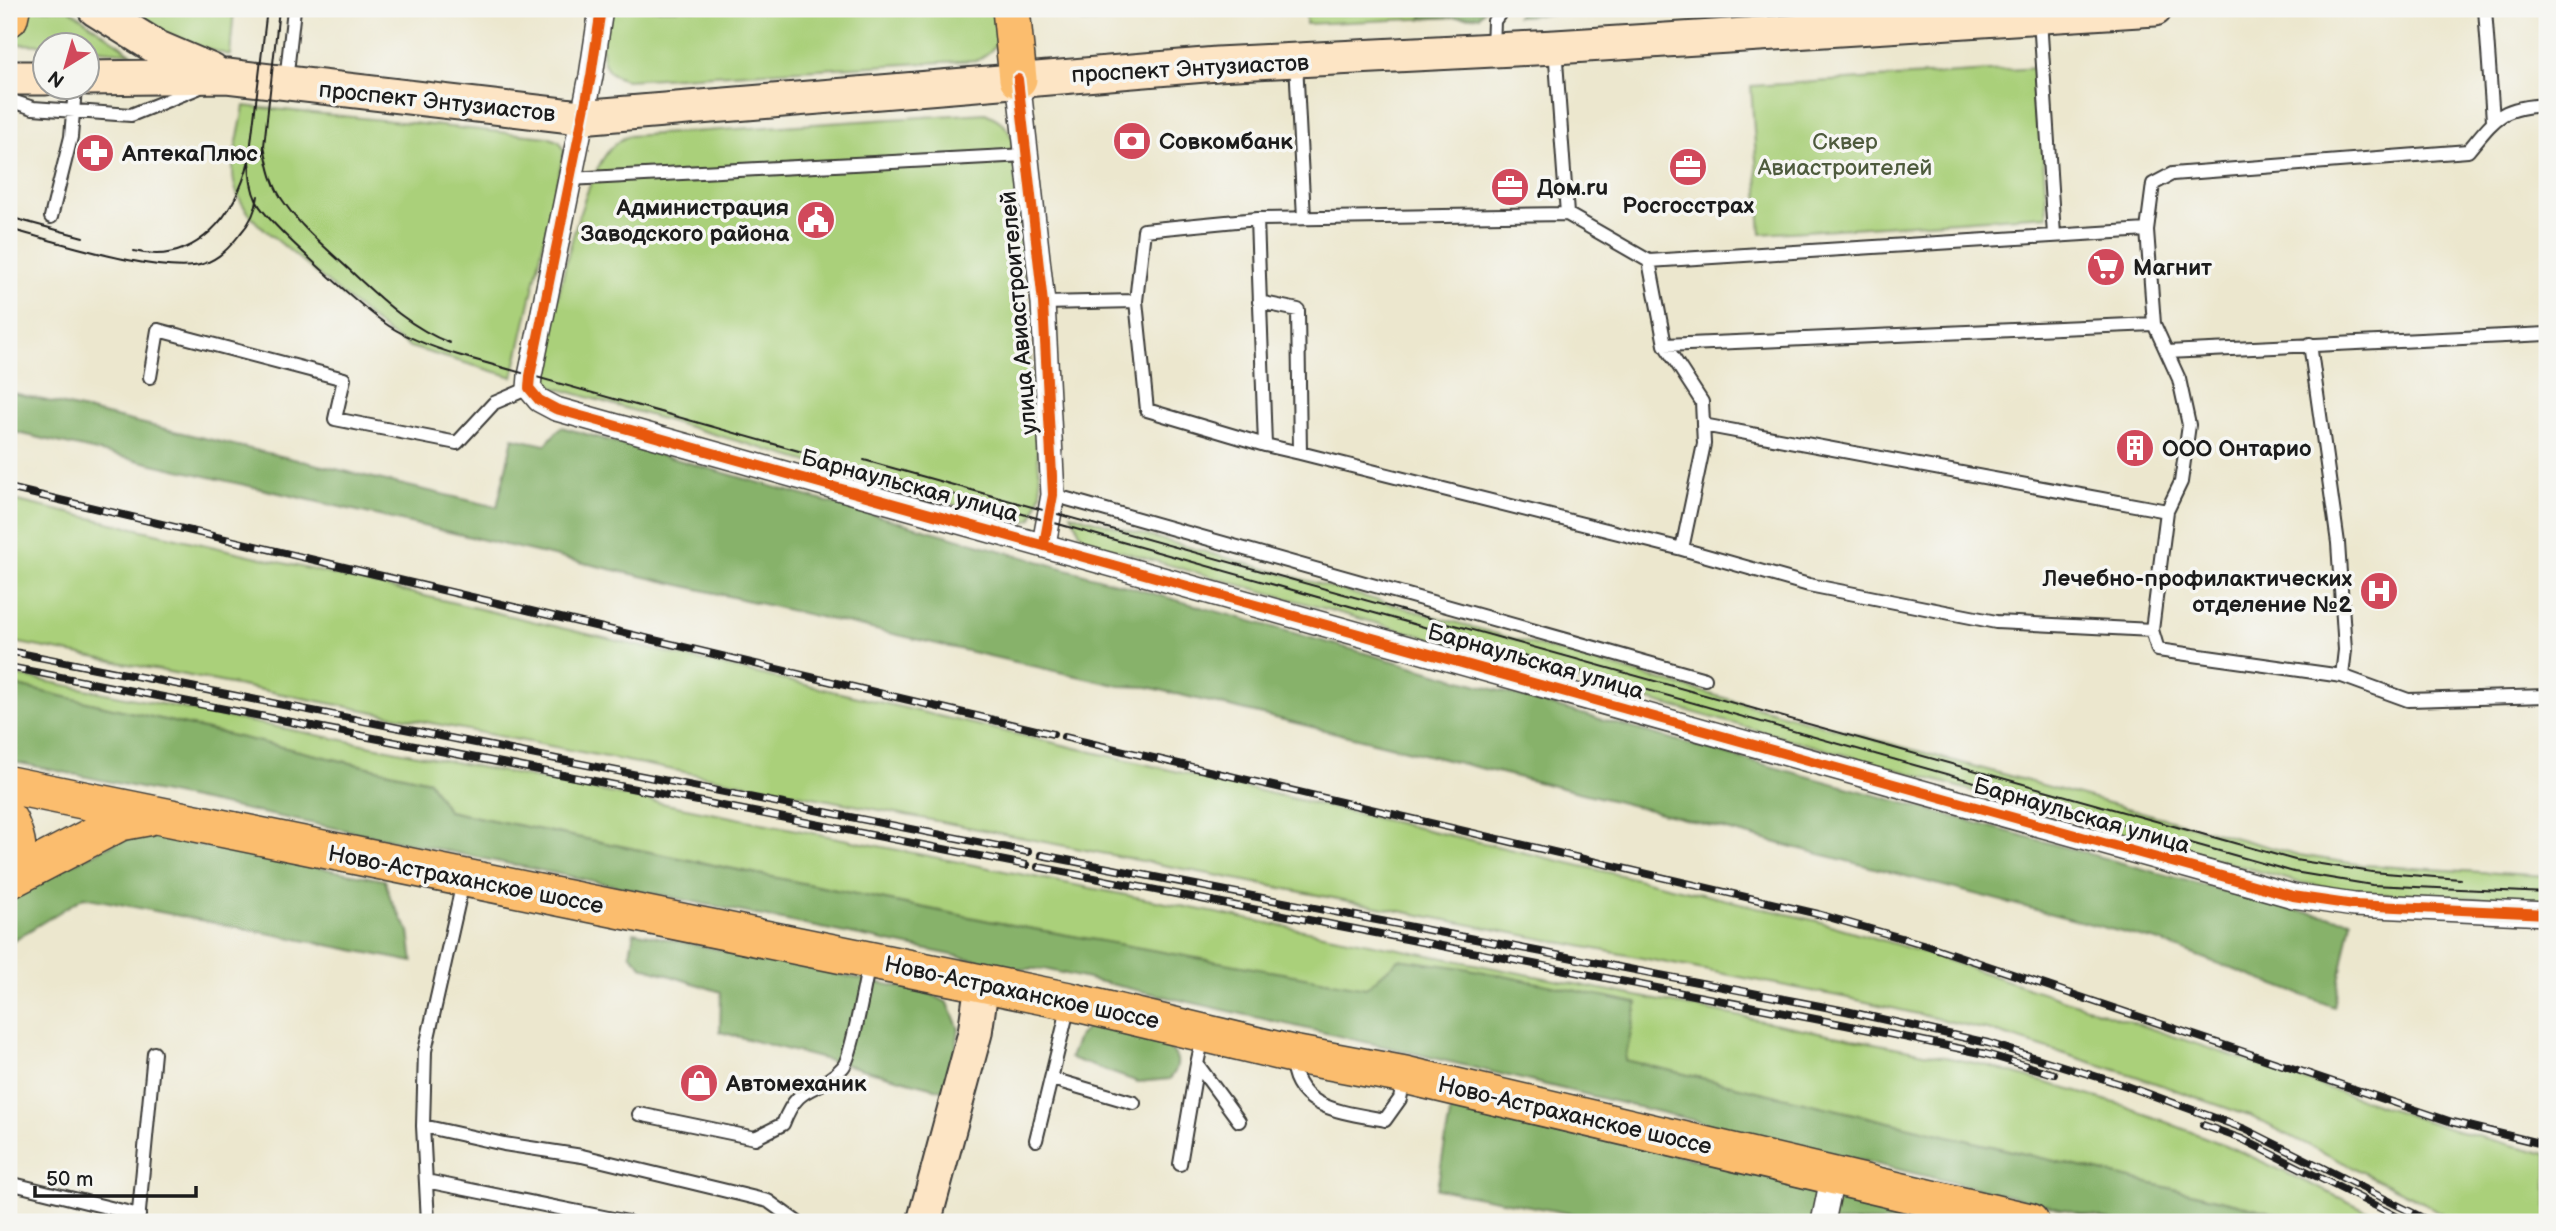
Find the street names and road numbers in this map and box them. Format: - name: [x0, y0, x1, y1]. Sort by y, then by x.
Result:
- street label: проспект Энтузиастов: [1071, 49, 1310, 89]
- street label: проспект Энтузиастов: [317, 76, 557, 128]
- street label: улица Авиастроителей: [994, 190, 1044, 436]
- street label: Барнаульская улица: [798, 444, 1022, 529]
- street label: Барнаульская улица: [1424, 618, 1647, 706]
- street label: Барнаульская улица: [1970, 772, 2193, 860]
- street label: Ново-Астраханское шоссе: [326, 840, 606, 920]
- street label: Ново-Астраханское шоссе: [882, 950, 1162, 1036]
- street label: Ново-Астраханское шоссе: [1435, 1071, 1715, 1161]

